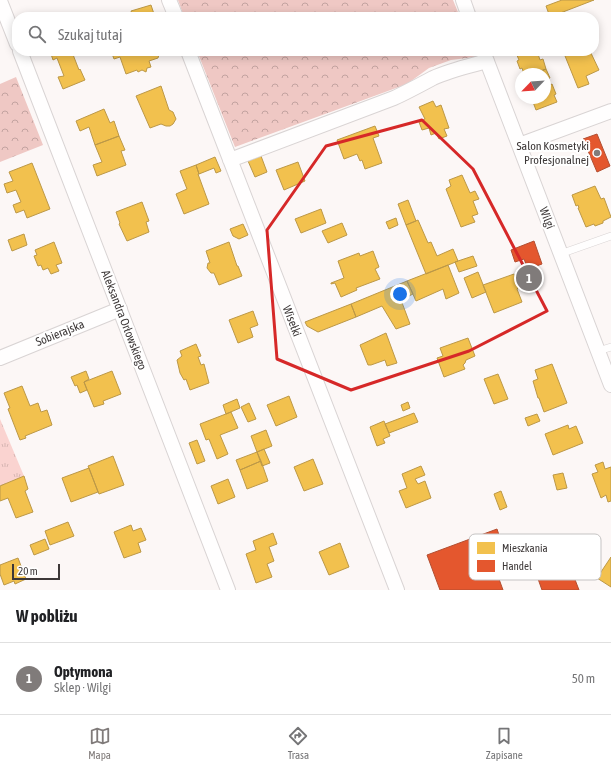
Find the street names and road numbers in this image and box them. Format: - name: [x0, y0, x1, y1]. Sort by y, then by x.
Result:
- street label: Wilgi: [536, 205, 558, 231]
- street label: Aleksandra Orłowskiego: [99, 268, 150, 372]
- street label: Wisełki: [280, 304, 304, 338]
- street label: Sobierajska: [34, 317, 86, 349]

